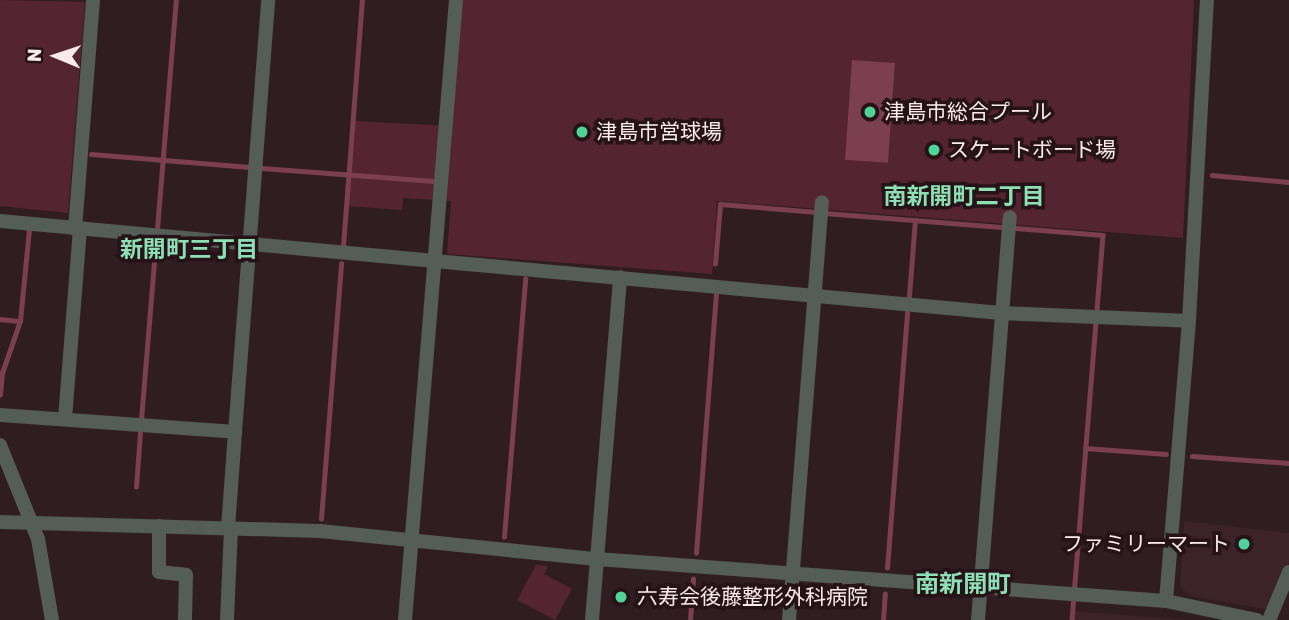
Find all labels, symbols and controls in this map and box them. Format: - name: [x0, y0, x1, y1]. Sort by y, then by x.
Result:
- north arrow: [21, 21, 91, 91]
- text: N: [23, 48, 46, 62]
- place label: 津島市総合プール: [884, 99, 1052, 125]
- marker: 津島市総合プール: [862, 104, 878, 120]
- place label: 津島市営球場: [596, 119, 722, 145]
- marker: 津島市営球場: [574, 124, 590, 140]
- place label: スケートボード場: [948, 137, 1116, 163]
- marker: スケートボード場: [926, 142, 942, 158]
- district label: 南新開町二丁目: [884, 182, 1044, 210]
- district label: 新開町三丁目: [120, 235, 258, 263]
- place label: ファミリーマート: [1062, 531, 1230, 557]
- marker: ファミリーマート: [1236, 536, 1252, 552]
- district label: 南新開町: [915, 571, 1011, 599]
- place label: 六寿会後藤整形外科病院: [637, 584, 868, 610]
- marker: 六寿会後藤整形外科病院: [611, 587, 631, 607]

